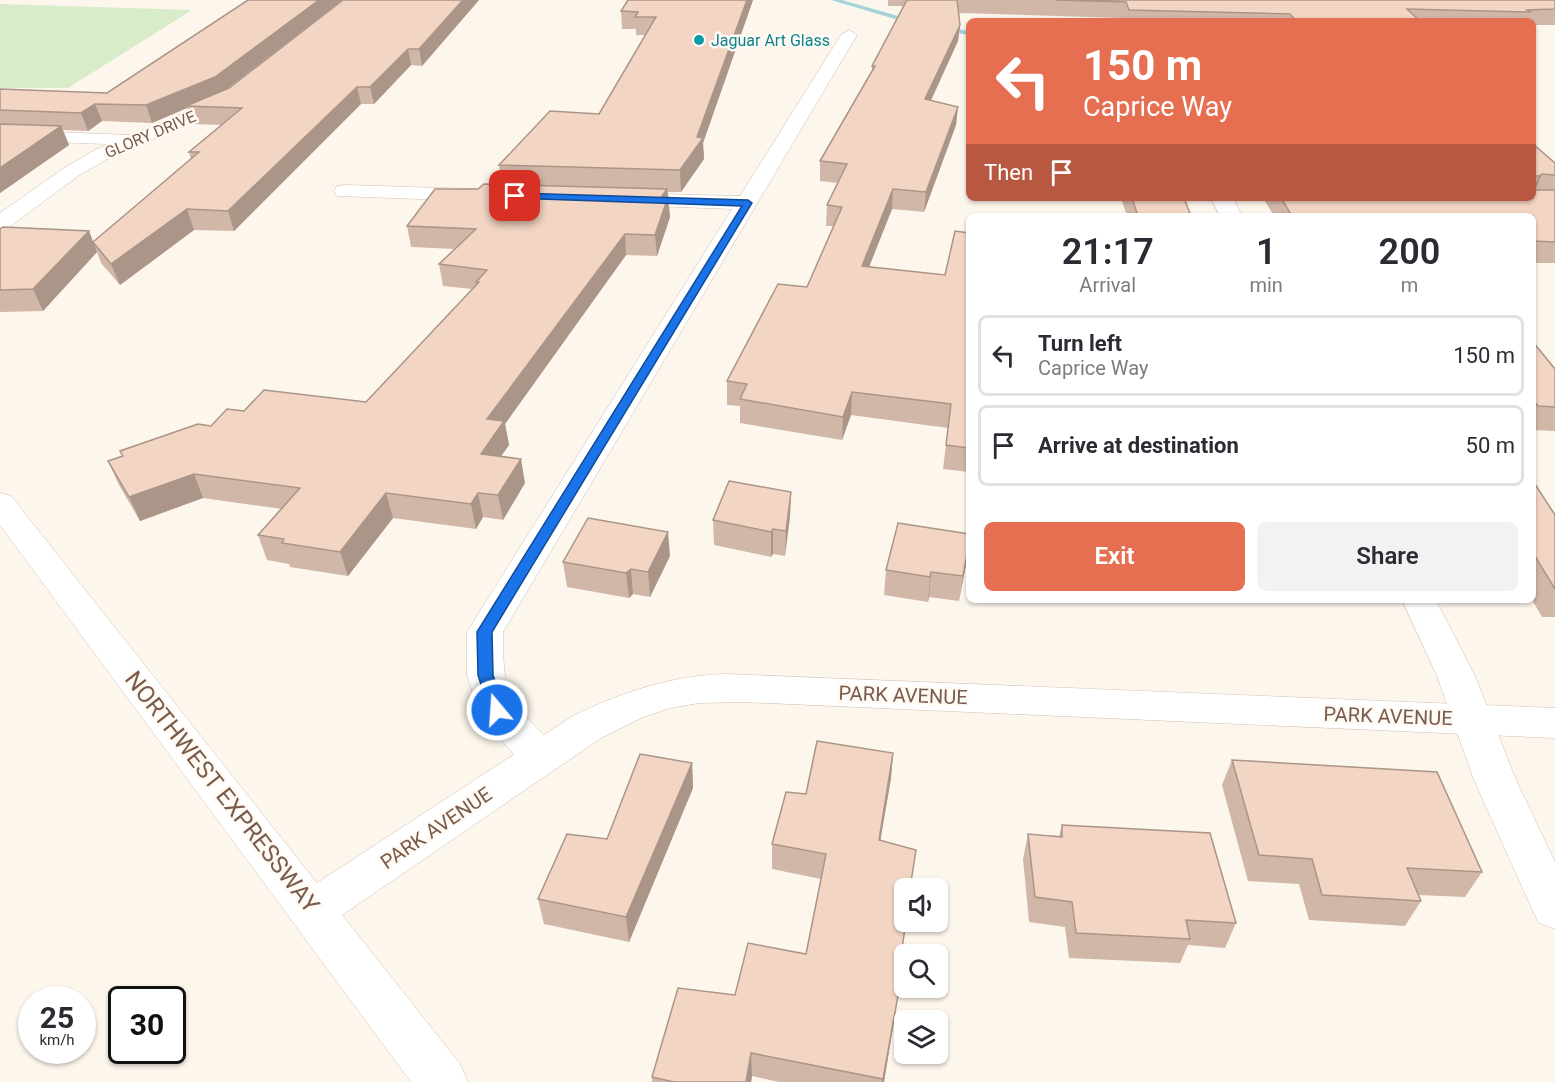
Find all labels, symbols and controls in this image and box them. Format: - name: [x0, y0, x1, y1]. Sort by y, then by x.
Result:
- place label: Jaguar Art Glass: [711, 31, 830, 50]
- marker: Jaguar Art Glass: [692, 33, 706, 47]
- text: 150 m: [1083, 41, 1202, 90]
- icon: left: [984, 42, 1062, 120]
- text: Caprice Way: [1083, 91, 1232, 123]
- street label: GLORY DRIVE: [102, 107, 199, 162]
- icon: arrive: [1045, 156, 1078, 189]
- text: Then: [984, 160, 1033, 185]
- pin: [489, 170, 540, 221]
- icon: arrive: [498, 179, 531, 212]
- text: 21:17: [1062, 231, 1154, 273]
- text: 1: [1256, 231, 1276, 273]
- text: 200: [1379, 231, 1440, 273]
- text: Arrival: [1079, 273, 1136, 297]
- text: min: [1249, 273, 1283, 297]
- text: m: [1401, 273, 1418, 297]
- text: Turn left: [1038, 331, 1122, 356]
- icon: left: [987, 339, 1020, 372]
- text: 150 m: [1453, 343, 1515, 368]
- text: Caprice Way: [1038, 356, 1148, 380]
- icon: arrive: [987, 429, 1020, 462]
- text: Arrive at destination: [1038, 433, 1239, 458]
- text: 50 m: [1466, 433, 1515, 458]
- button: Exit: [984, 522, 1245, 591]
- button: Share: [1257, 522, 1518, 591]
- street label: NORTHWEST EXPRESSWAY: [119, 666, 325, 919]
- position arrow: [465, 678, 529, 742]
- street label: PARK AVENUE: [838, 681, 968, 709]
- street label: PARK AVENUE: [1323, 702, 1453, 730]
- street label: PARK AVENUE: [376, 782, 496, 874]
- map controls: [894, 878, 948, 1064]
- button: sound: [894, 878, 948, 932]
- button: search: [894, 944, 948, 998]
- speed limit sign: 30: [108, 986, 186, 1064]
- text: 25: [40, 1000, 74, 1035]
- button: layers: [894, 1010, 948, 1064]
- text: km/h: [39, 1031, 75, 1049]

